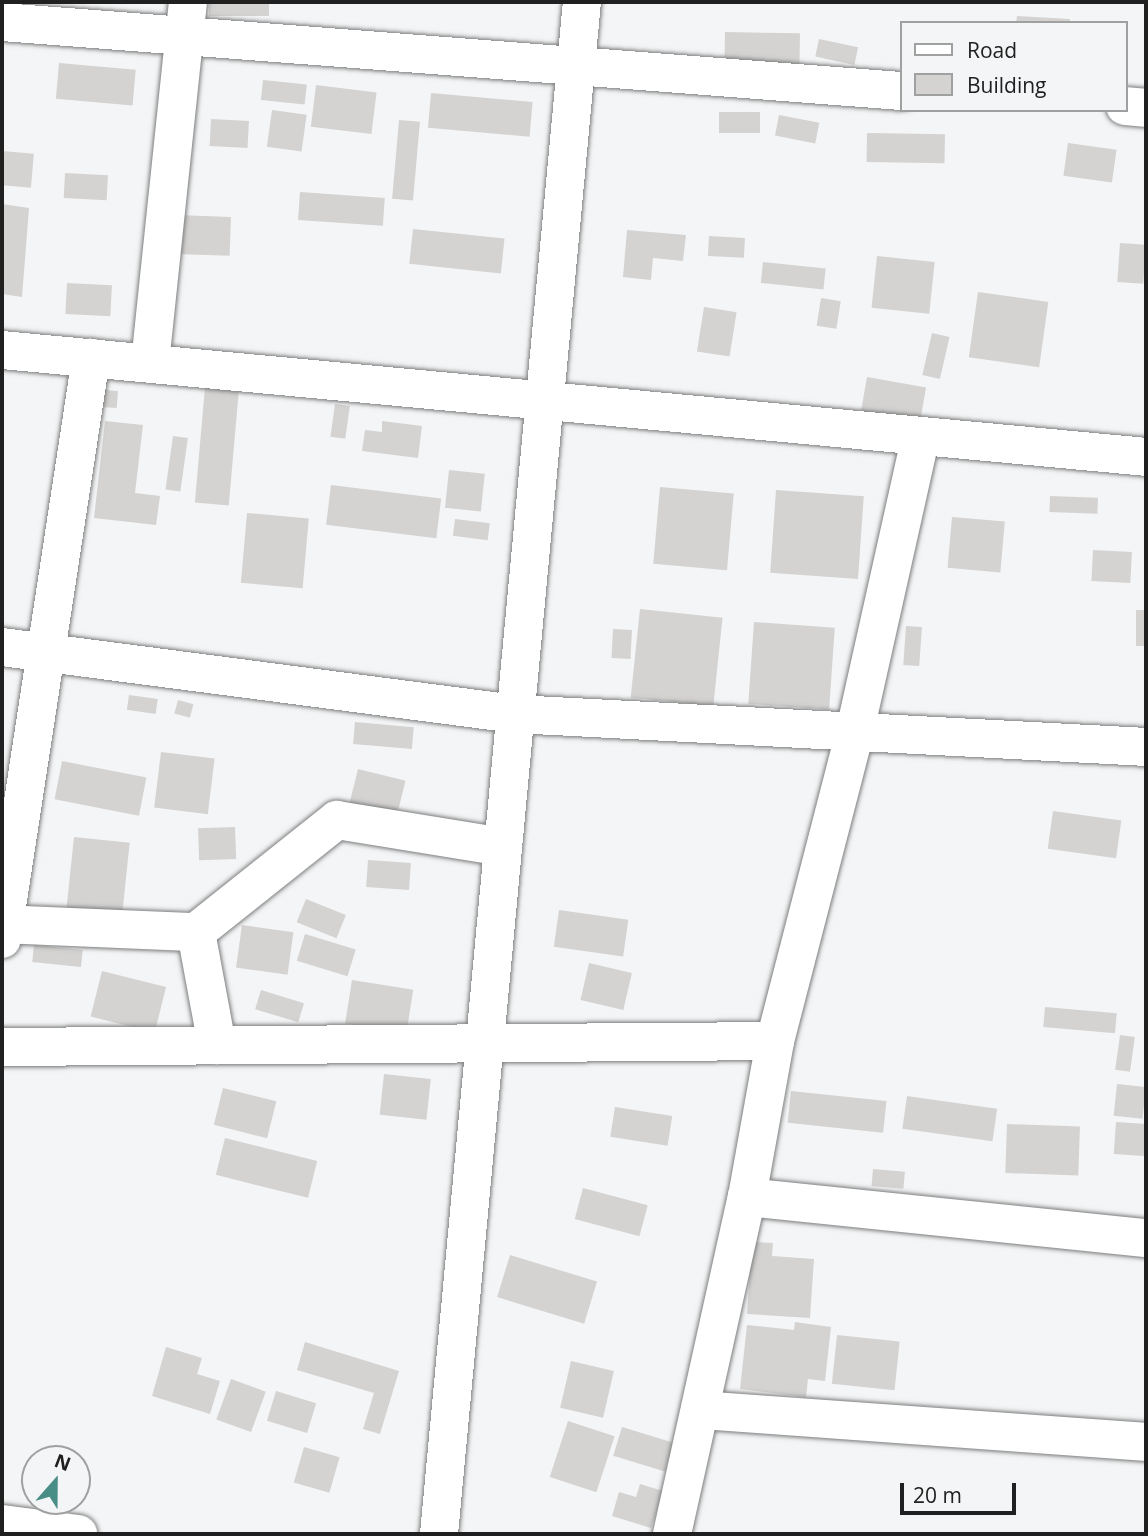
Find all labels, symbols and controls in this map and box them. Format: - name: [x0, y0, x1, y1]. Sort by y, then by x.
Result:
- legend: [900, 21, 1127, 112]
- text: Road: [967, 36, 1017, 64]
- text: Building: [967, 71, 1046, 99]
- north arrow: [21, 1445, 91, 1515]
- text: N: [51, 1447, 75, 1477]
- scale bar: [903, 1470, 1018, 1514]
- text: 20 m: [913, 1481, 962, 1509]

